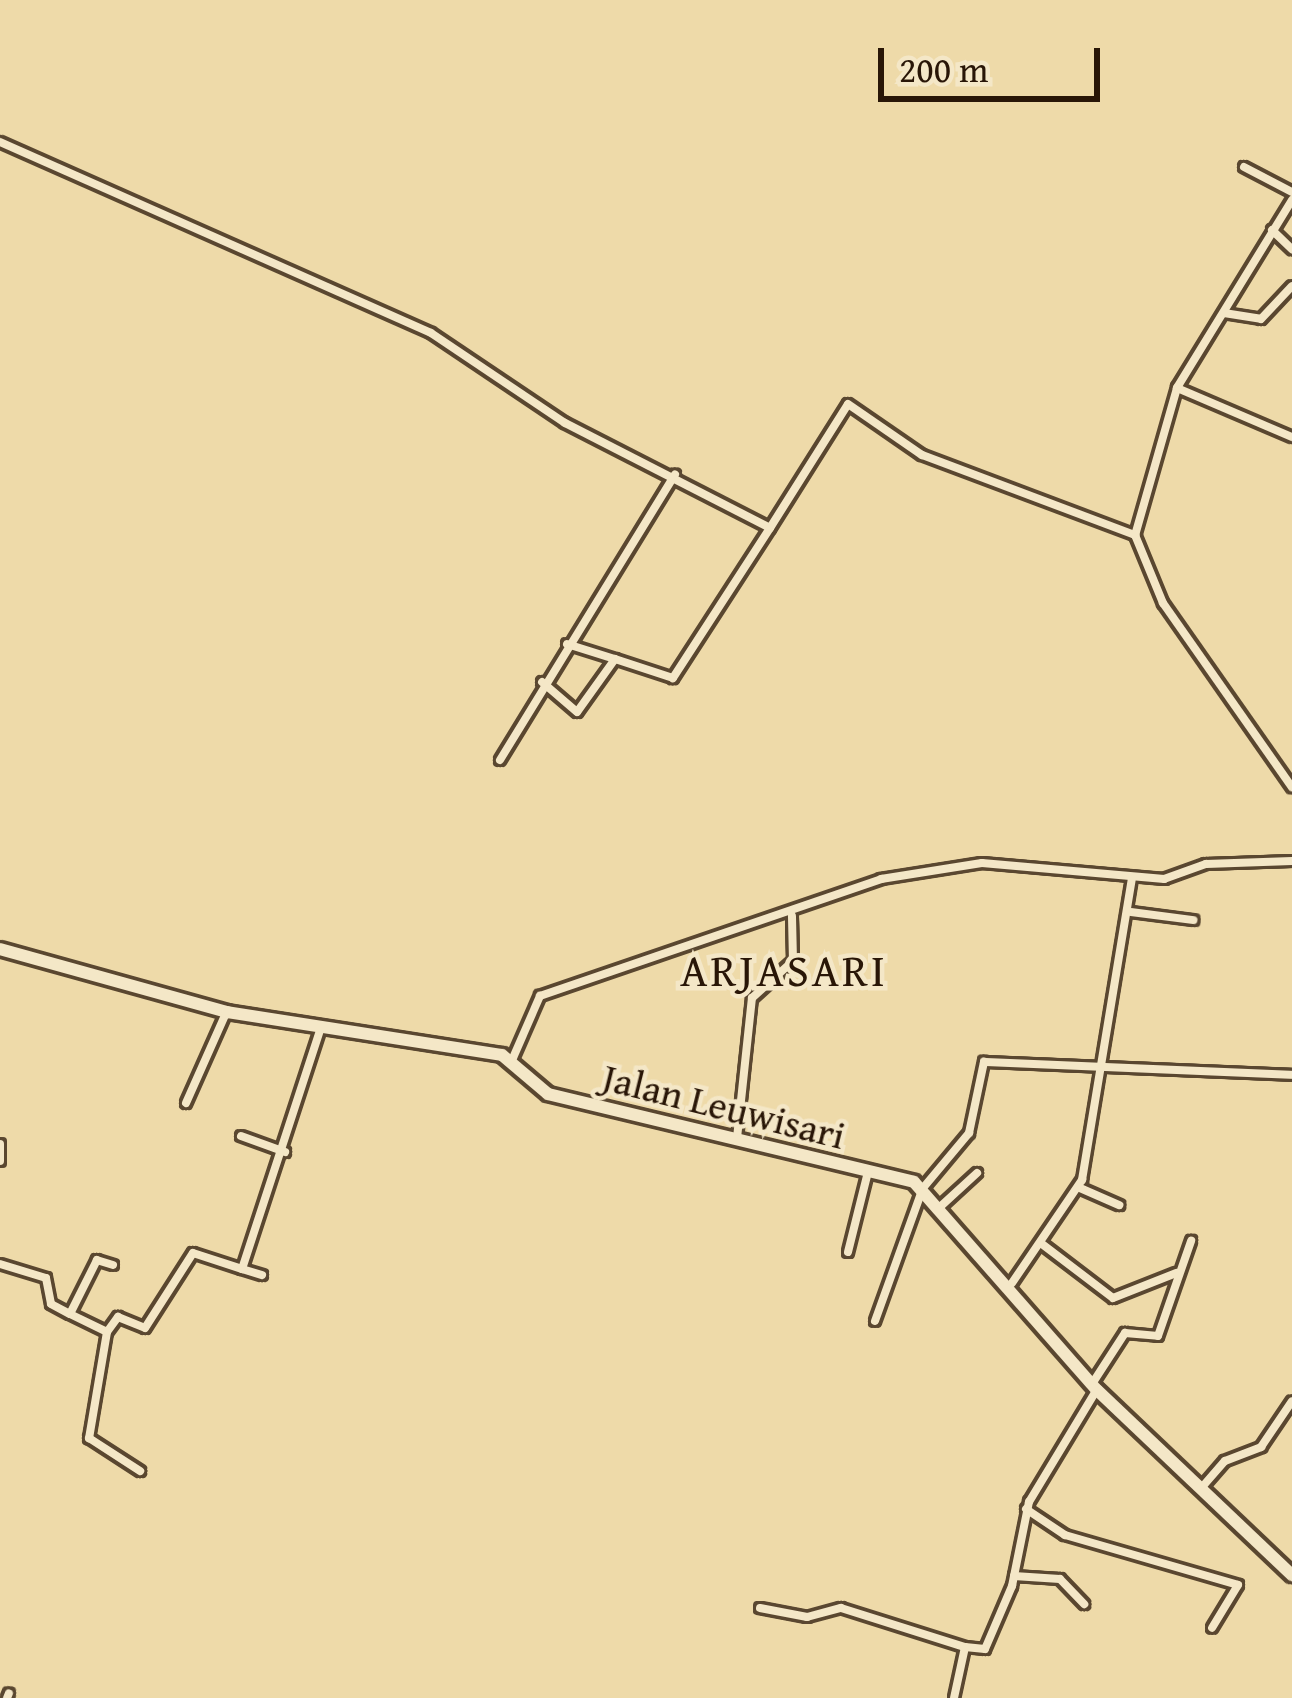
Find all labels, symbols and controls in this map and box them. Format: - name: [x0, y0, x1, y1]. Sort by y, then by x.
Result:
- scale bar: [884, 24, 1106, 98]
- text: 200 m: [899, 42, 988, 95]
- district label: ARJASARI: [680, 943, 888, 997]
- street label: Jalan Leuwisari: [598, 1053, 850, 1159]

